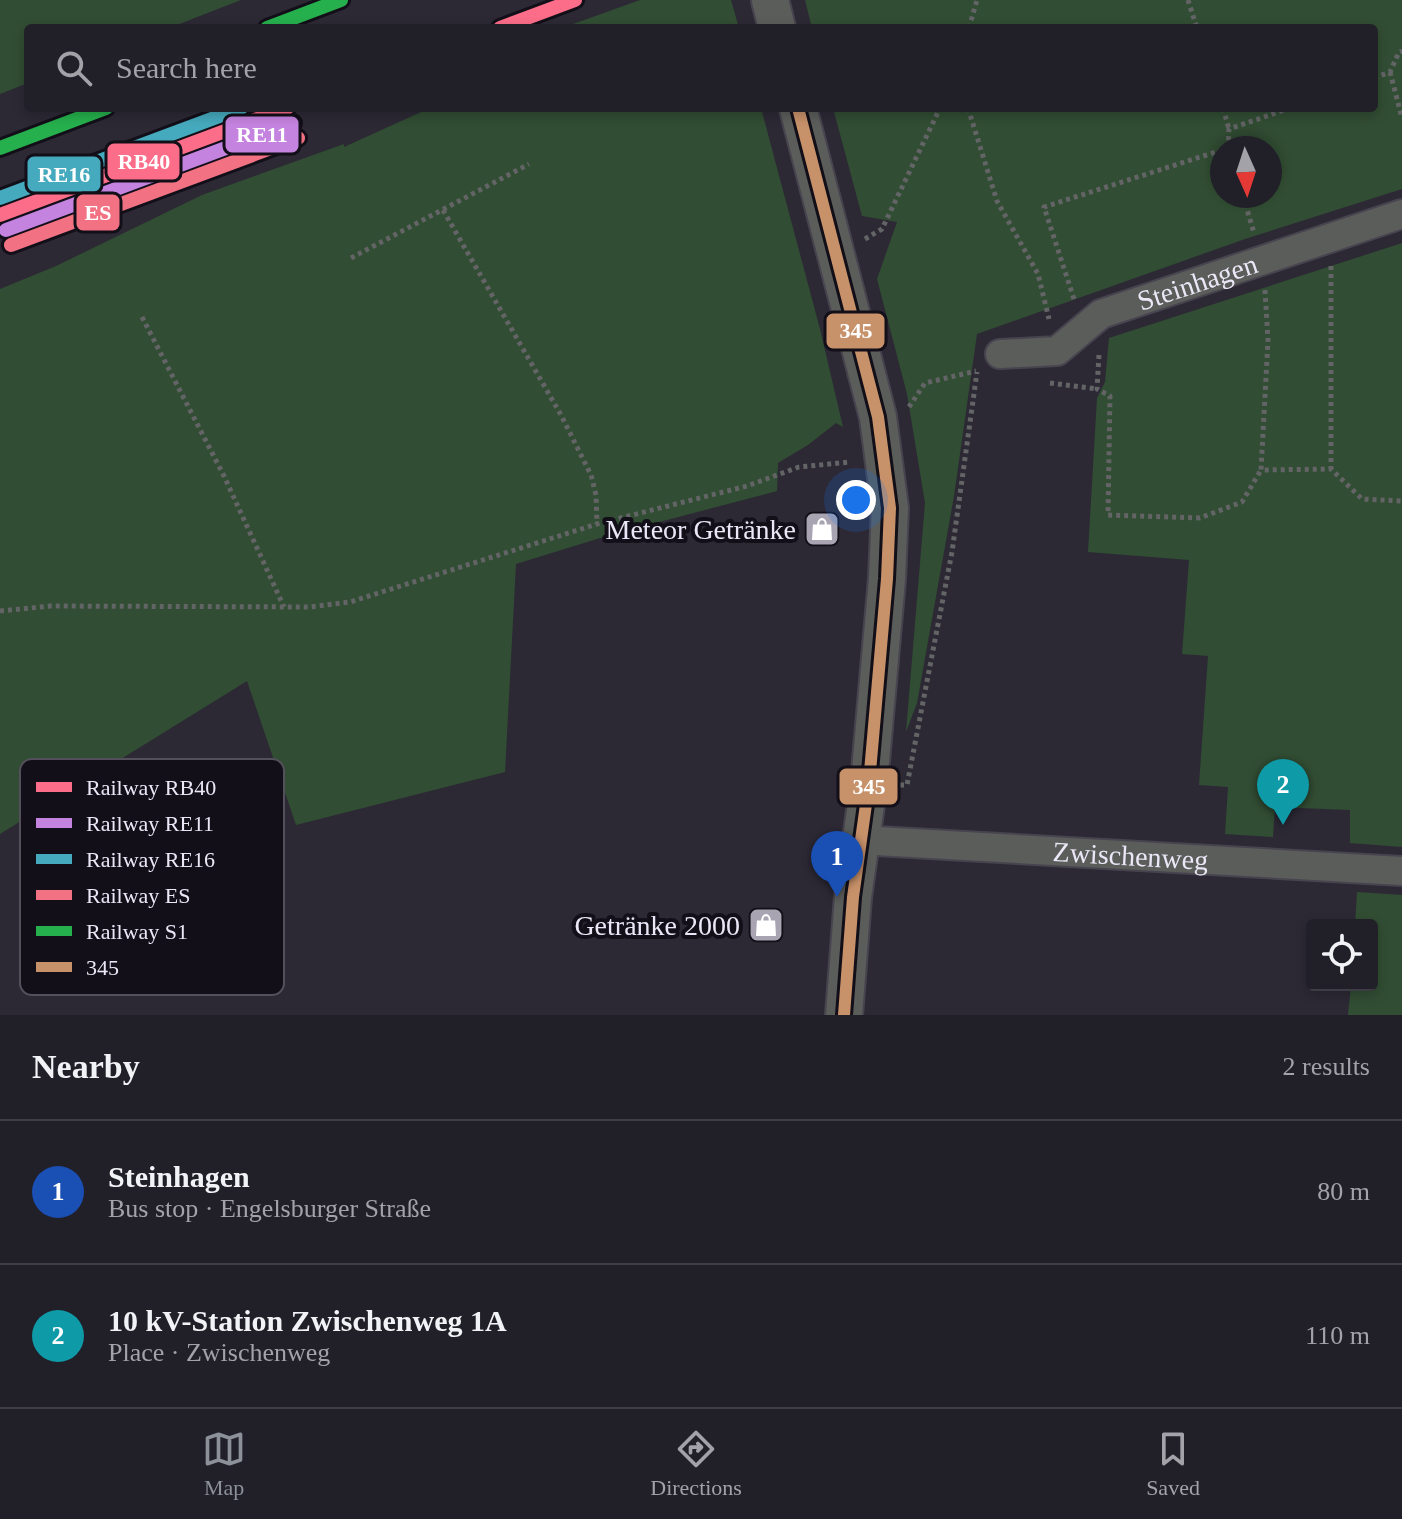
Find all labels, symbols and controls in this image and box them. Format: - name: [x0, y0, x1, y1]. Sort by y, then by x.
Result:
- search box: [24, 24, 1378, 112]
- icon: search: [52, 46, 96, 90]
- text: Search here: [116, 51, 257, 84]
- line badge: RE11: [224, 115, 300, 154]
- text: RE11: [236, 122, 288, 147]
- north arrow: [1210, 136, 1282, 208]
- line badge: RB40: [106, 142, 181, 181]
- text: RB40: [118, 149, 170, 174]
- line badge: RE16: [26, 155, 102, 193]
- text: RE16: [38, 162, 90, 187]
- line badge: ES: [75, 193, 121, 232]
- text: ES: [85, 200, 111, 225]
- street label: Steinhagen: [1133, 248, 1261, 317]
- line badge: 345: [825, 312, 886, 350]
- text: 345: [840, 318, 873, 343]
- your location: [836, 480, 876, 520]
- shop icon: Meteor Getränke: [803, 510, 841, 548]
- place label: Meteor Getränke: [606, 514, 796, 545]
- legend: [20, 759, 284, 995]
- pin: 2: [1257, 759, 1309, 825]
- line badge: 345: [838, 767, 899, 806]
- text: 345: [853, 774, 886, 799]
- text: Railway RB40: [86, 775, 216, 800]
- text: Railway RE11: [86, 811, 214, 836]
- pin: 1: [811, 831, 863, 897]
- street label: Zwischenweg: [1052, 836, 1209, 876]
- text: Railway RE16: [86, 847, 215, 872]
- text: Railway ES: [86, 883, 191, 908]
- shop icon: Getränke 2000: [747, 906, 785, 944]
- place label: Getränke 2000: [574, 910, 740, 941]
- text: Railway S1: [86, 919, 188, 944]
- map controls: [1306, 919, 1378, 991]
- button: locate: [1306, 919, 1378, 991]
- text: 345: [86, 955, 119, 980]
- text: Nearby: [32, 1048, 140, 1085]
- text: 2 results: [1283, 1052, 1370, 1081]
- text: Steinhagen: [108, 1160, 250, 1193]
- text: 1: [52, 1177, 65, 1206]
- text: 80 m: [1317, 1177, 1370, 1206]
- text: Bus stop · Engelsburger Straße: [108, 1194, 431, 1223]
- text: 10 kV-Station Zwischenweg 1A: [108, 1304, 507, 1337]
- text: 2: [52, 1321, 65, 1350]
- text: 110 m: [1305, 1321, 1370, 1350]
- text: Place · Zwischenweg: [108, 1338, 330, 1367]
- tab: Map: [202, 1427, 246, 1501]
- tab: Directions: [650, 1427, 742, 1501]
- tab: Saved: [1146, 1427, 1200, 1501]

